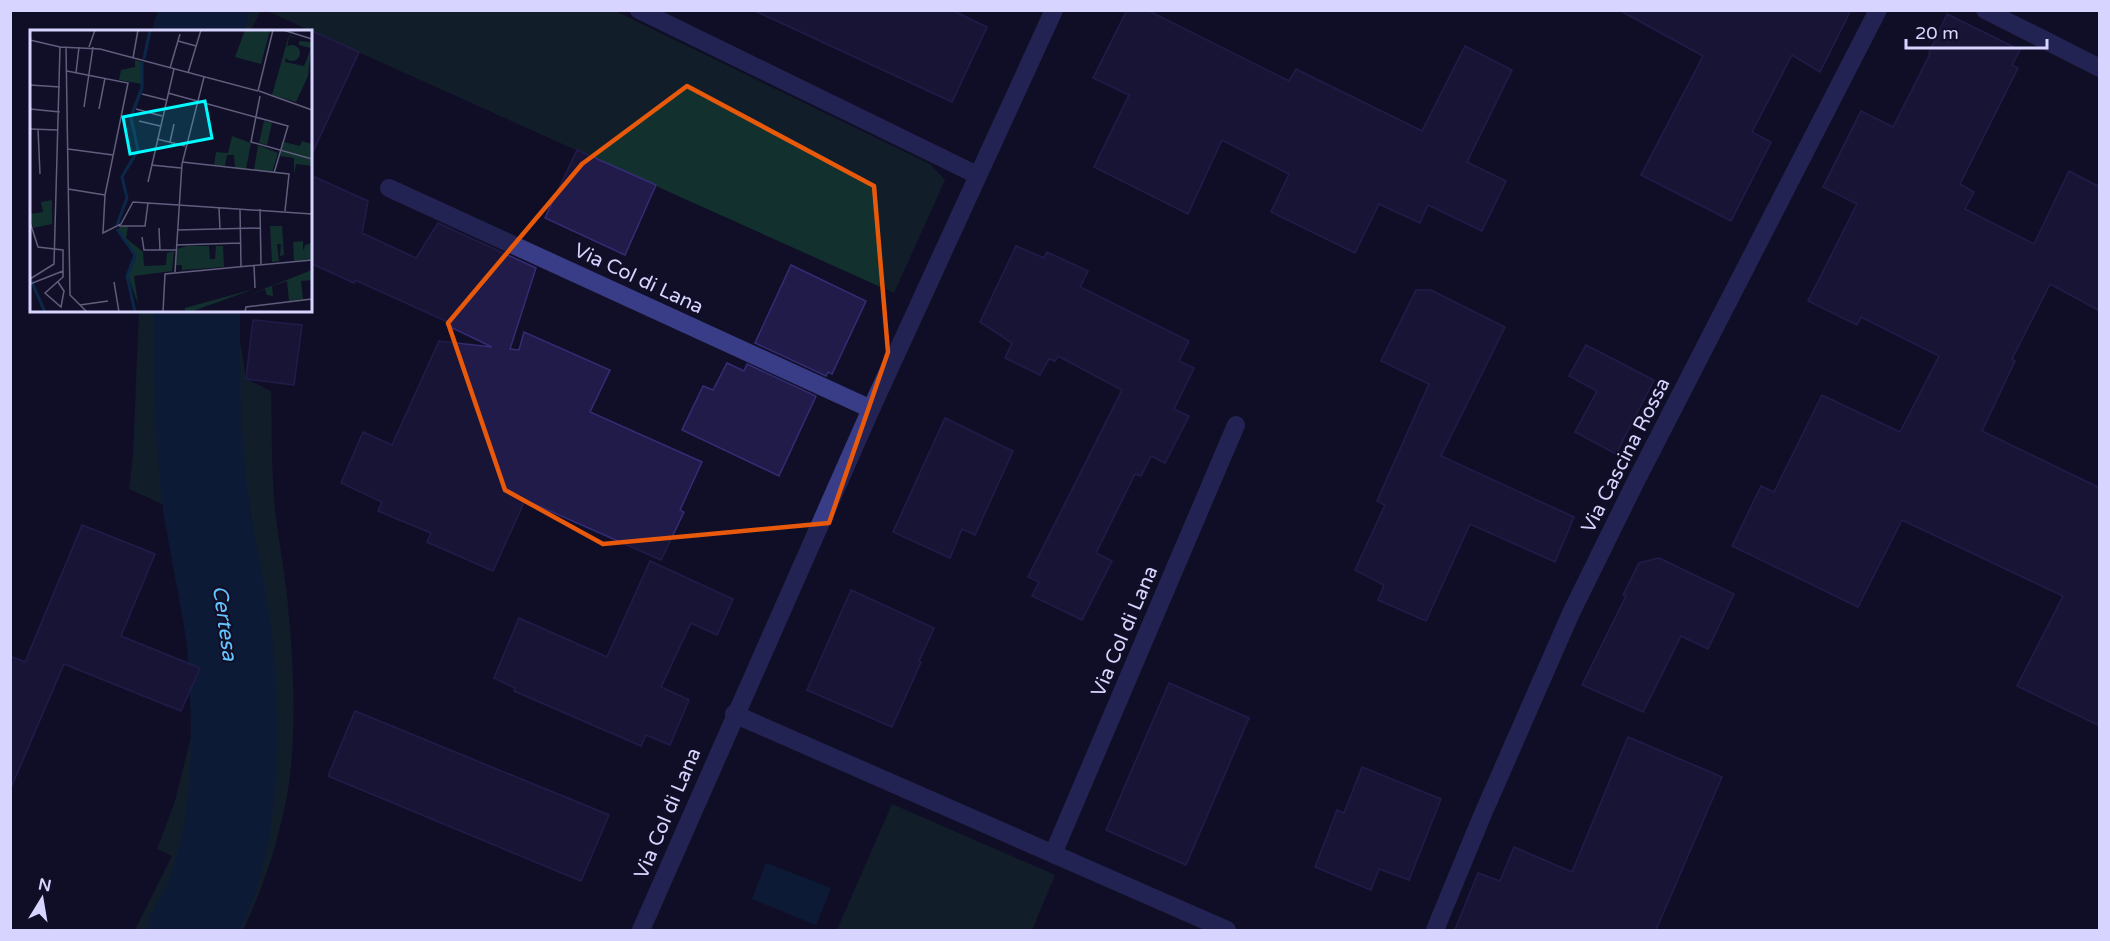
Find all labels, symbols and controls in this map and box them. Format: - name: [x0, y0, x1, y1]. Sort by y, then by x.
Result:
- scale bar: [1906, 12, 2047, 50]
- text: 20 m: [1915, 22, 1959, 44]
- inset map: [30, 30, 312, 312]
- street label: Via Col di Lana: [570, 238, 707, 319]
- street label: Via Cascina Rossa: [1576, 374, 1675, 537]
- street label: Via Col di Lana: [1087, 562, 1163, 701]
- water label: Certesa: [207, 584, 242, 664]
- street label: Via Col di Lana: [630, 744, 706, 883]
- north arrow: [12, 869, 72, 929]
- text: N: [36, 874, 53, 896]

